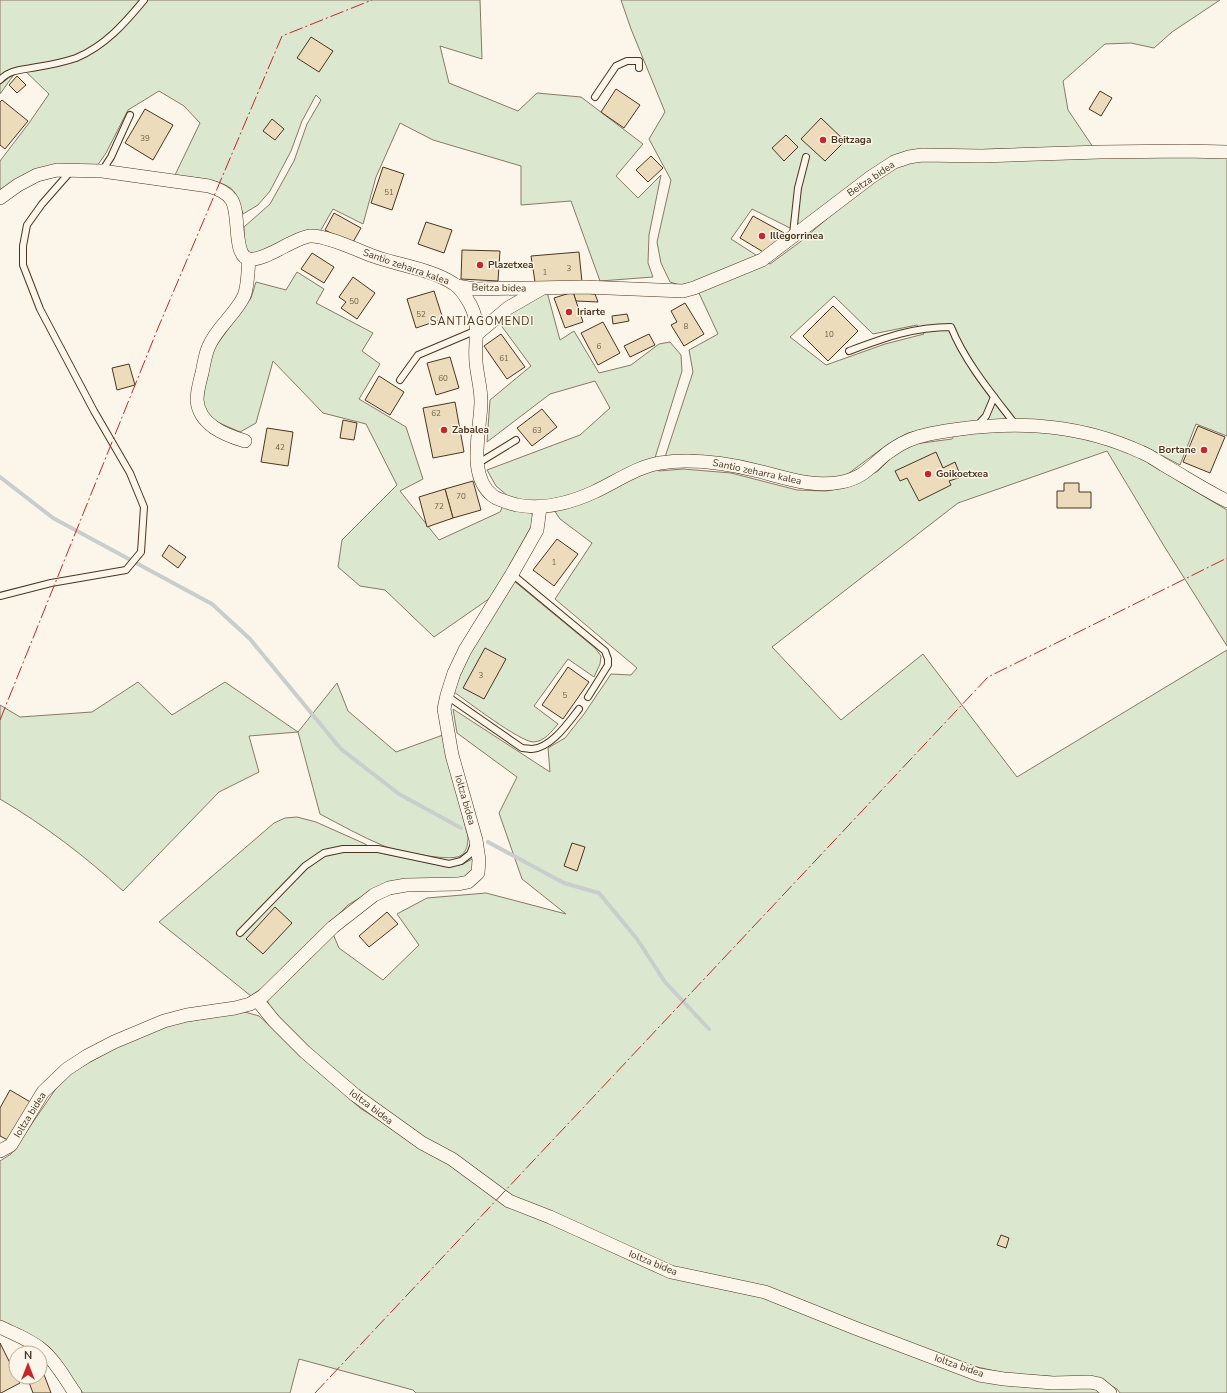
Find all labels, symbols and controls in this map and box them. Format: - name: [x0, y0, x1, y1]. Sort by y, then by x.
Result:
- house number: 39: [140, 133, 150, 144]
- place label: Beitzaga: [831, 133, 871, 147]
- marker: Beitzaga: [818, 135, 828, 145]
- street label: Beitza bidea: [844, 158, 898, 200]
- house number: 51: [384, 187, 394, 198]
- place label: Illegorrinea: [770, 229, 824, 243]
- marker: Illegorrinea: [757, 231, 767, 241]
- street label: Santio zeharra kalea: [361, 246, 451, 288]
- place label: Plazetxea: [488, 258, 533, 272]
- marker: Plazetxea: [475, 260, 485, 270]
- house number: 3: [567, 263, 572, 274]
- house number: 1: [543, 267, 548, 278]
- street label: Beitza bidea: [471, 281, 527, 295]
- house number: 50: [349, 296, 359, 307]
- place label: Iriarte: [577, 305, 606, 319]
- marker: Iriarte: [564, 307, 574, 317]
- house number: 52: [416, 309, 426, 320]
- district label: SANTIAGOMENDI: [430, 314, 534, 329]
- house number: 8: [684, 321, 689, 332]
- house number: 10: [824, 329, 834, 340]
- house number: 6: [597, 341, 602, 352]
- house number: 61: [499, 353, 509, 364]
- house number: 60: [438, 373, 448, 384]
- house number: 62: [431, 408, 441, 419]
- place label: Zabalea: [452, 423, 489, 437]
- marker: Zabalea: [439, 425, 449, 435]
- house number: 63: [532, 425, 542, 436]
- house number: 42: [275, 442, 285, 453]
- place label: Bortane: [1159, 443, 1197, 457]
- marker: Bortane: [1199, 445, 1209, 455]
- street label: Santio zeharra kalea: [711, 456, 803, 488]
- place label: Goikoetxea: [936, 467, 988, 481]
- marker: Goikoetxea: [923, 469, 933, 479]
- house number: 70: [456, 491, 466, 502]
- house number: 72: [434, 501, 444, 512]
- house number: 1: [552, 557, 557, 568]
- house number: 3: [479, 670, 484, 681]
- house number: 5: [563, 690, 568, 701]
- street label: Ioltza bidea: [451, 773, 479, 827]
- street label: Ioltza bidea: [346, 1086, 396, 1128]
- street label: Ioltza bidea: [10, 1089, 50, 1141]
- street label: Ioltza bidea: [626, 1247, 680, 1279]
- north arrow: [8, 1345, 48, 1385]
- text: N: [24, 1348, 32, 1363]
- street label: Ioltza bidea: [932, 1351, 986, 1381]

